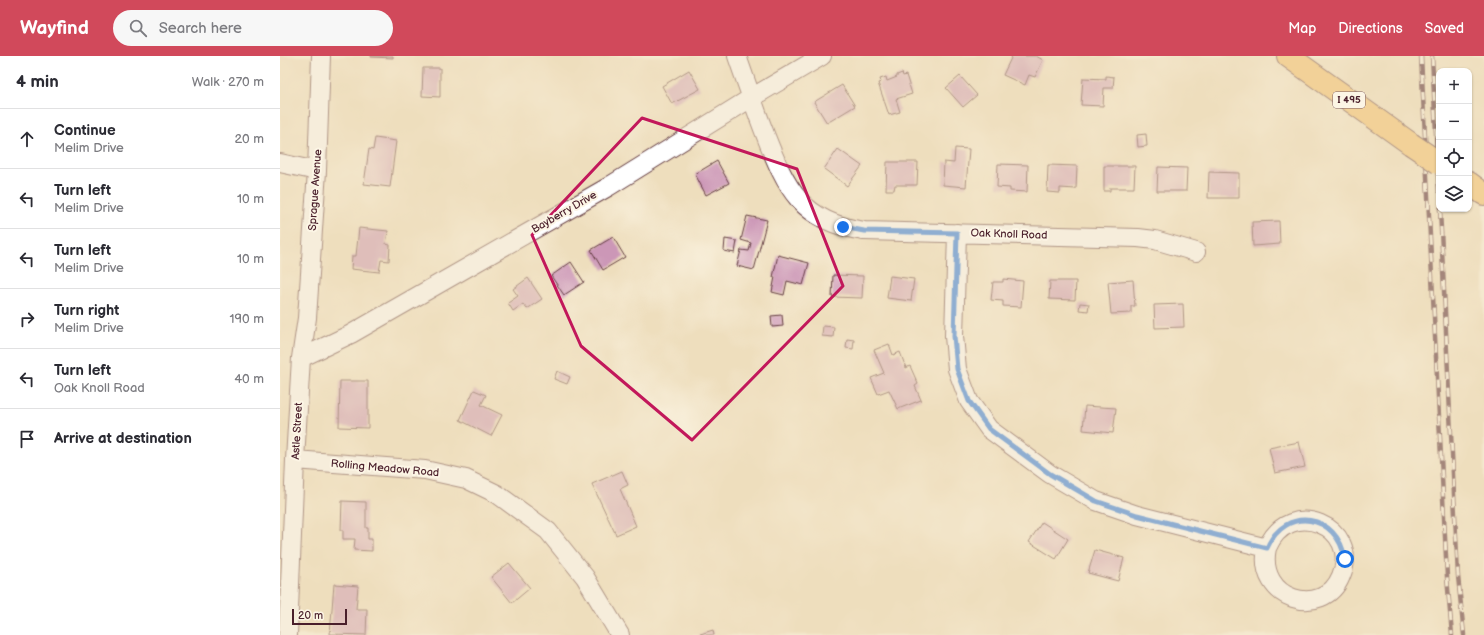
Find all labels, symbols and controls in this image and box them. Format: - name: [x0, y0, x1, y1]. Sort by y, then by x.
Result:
- search box: [113, 10, 393, 46]
- text: Wayfind: [20, 17, 89, 40]
- icon: search: [127, 17, 149, 39]
- text: Search here: [159, 19, 242, 38]
- text: Map: [1288, 20, 1316, 37]
- text: Directions: [1338, 20, 1403, 37]
- text: Saved: [1425, 20, 1464, 37]
- map controls: [1436, 68, 1472, 212]
- button: +: [1436, 68, 1472, 104]
- text: 4 min: [16, 72, 59, 92]
- text: Walk · 270 m: [192, 74, 264, 90]
- road number: I 495: [1333, 92, 1365, 108]
- button: −: [1436, 104, 1472, 140]
- text: Continue: [54, 121, 116, 140]
- icon: ahead: [16, 128, 38, 150]
- text: 20 m: [234, 131, 264, 147]
- text: Melim Drive: [54, 140, 124, 156]
- button: locate: [1436, 140, 1472, 176]
- street label: Sprague Avenue: [306, 148, 324, 231]
- button: layers: [1436, 176, 1472, 212]
- text: Turn left: [54, 181, 111, 200]
- icon: left: [16, 188, 38, 210]
- street label: Bayberry Drive: [529, 188, 599, 236]
- text: 10 m: [237, 191, 264, 207]
- text: Melim Drive: [54, 200, 124, 216]
- route end: [834, 218, 852, 236]
- street label: Oak Knoll Road: [970, 226, 1048, 242]
- text: Turn left: [54, 241, 111, 260]
- icon: left: [16, 248, 38, 270]
- text: 10 m: [237, 251, 264, 267]
- text: Melim Drive: [54, 260, 124, 276]
- text: Turn right: [54, 301, 119, 320]
- icon: right: [16, 308, 38, 330]
- text: 190 m: [230, 311, 264, 327]
- text: Melim Drive: [54, 320, 124, 336]
- text: Turn left: [54, 361, 111, 380]
- icon: left: [16, 368, 38, 390]
- text: 40 m: [234, 371, 264, 387]
- text: Oak Knoll Road: [54, 380, 145, 396]
- street label: Astle Street: [289, 402, 305, 460]
- icon: arrive: [16, 428, 38, 450]
- text: Arrive at destination: [54, 429, 192, 448]
- street label: Rolling Meadow Road: [330, 457, 440, 479]
- route start: [1336, 550, 1354, 568]
- scale bar: [292, 607, 347, 626]
- text: 20 m: [298, 609, 323, 622]

